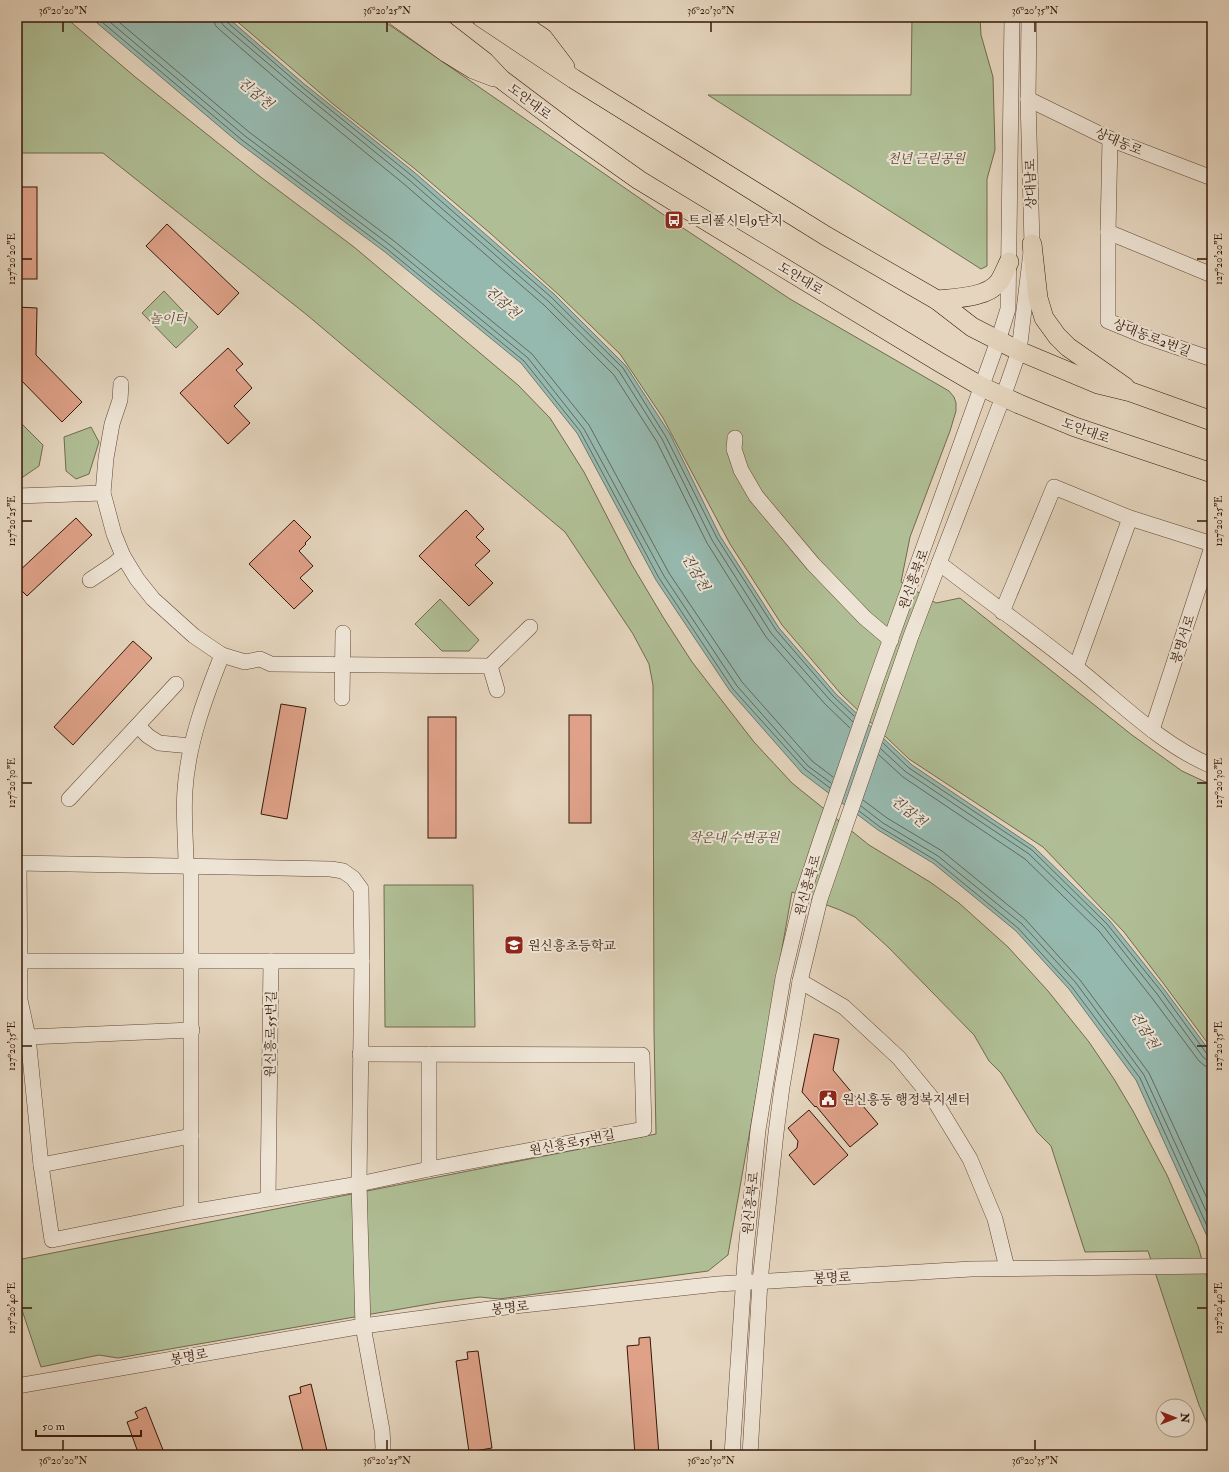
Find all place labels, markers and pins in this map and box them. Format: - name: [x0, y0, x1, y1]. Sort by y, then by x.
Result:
- bus stop icon: 트리풀시티9단지: [663, 209, 685, 231]
- place label: 트리풀시티9단지: [688, 213, 783, 229]
- school or university icon: 원신흥초등학교: [503, 934, 525, 956]
- place label: 원신흥초등학교: [528, 938, 616, 954]
- public building icon: 원신흥동 행정복지센터: [817, 1088, 839, 1110]
- place label: 원신흥동 행정복지센터: [842, 1092, 970, 1108]

